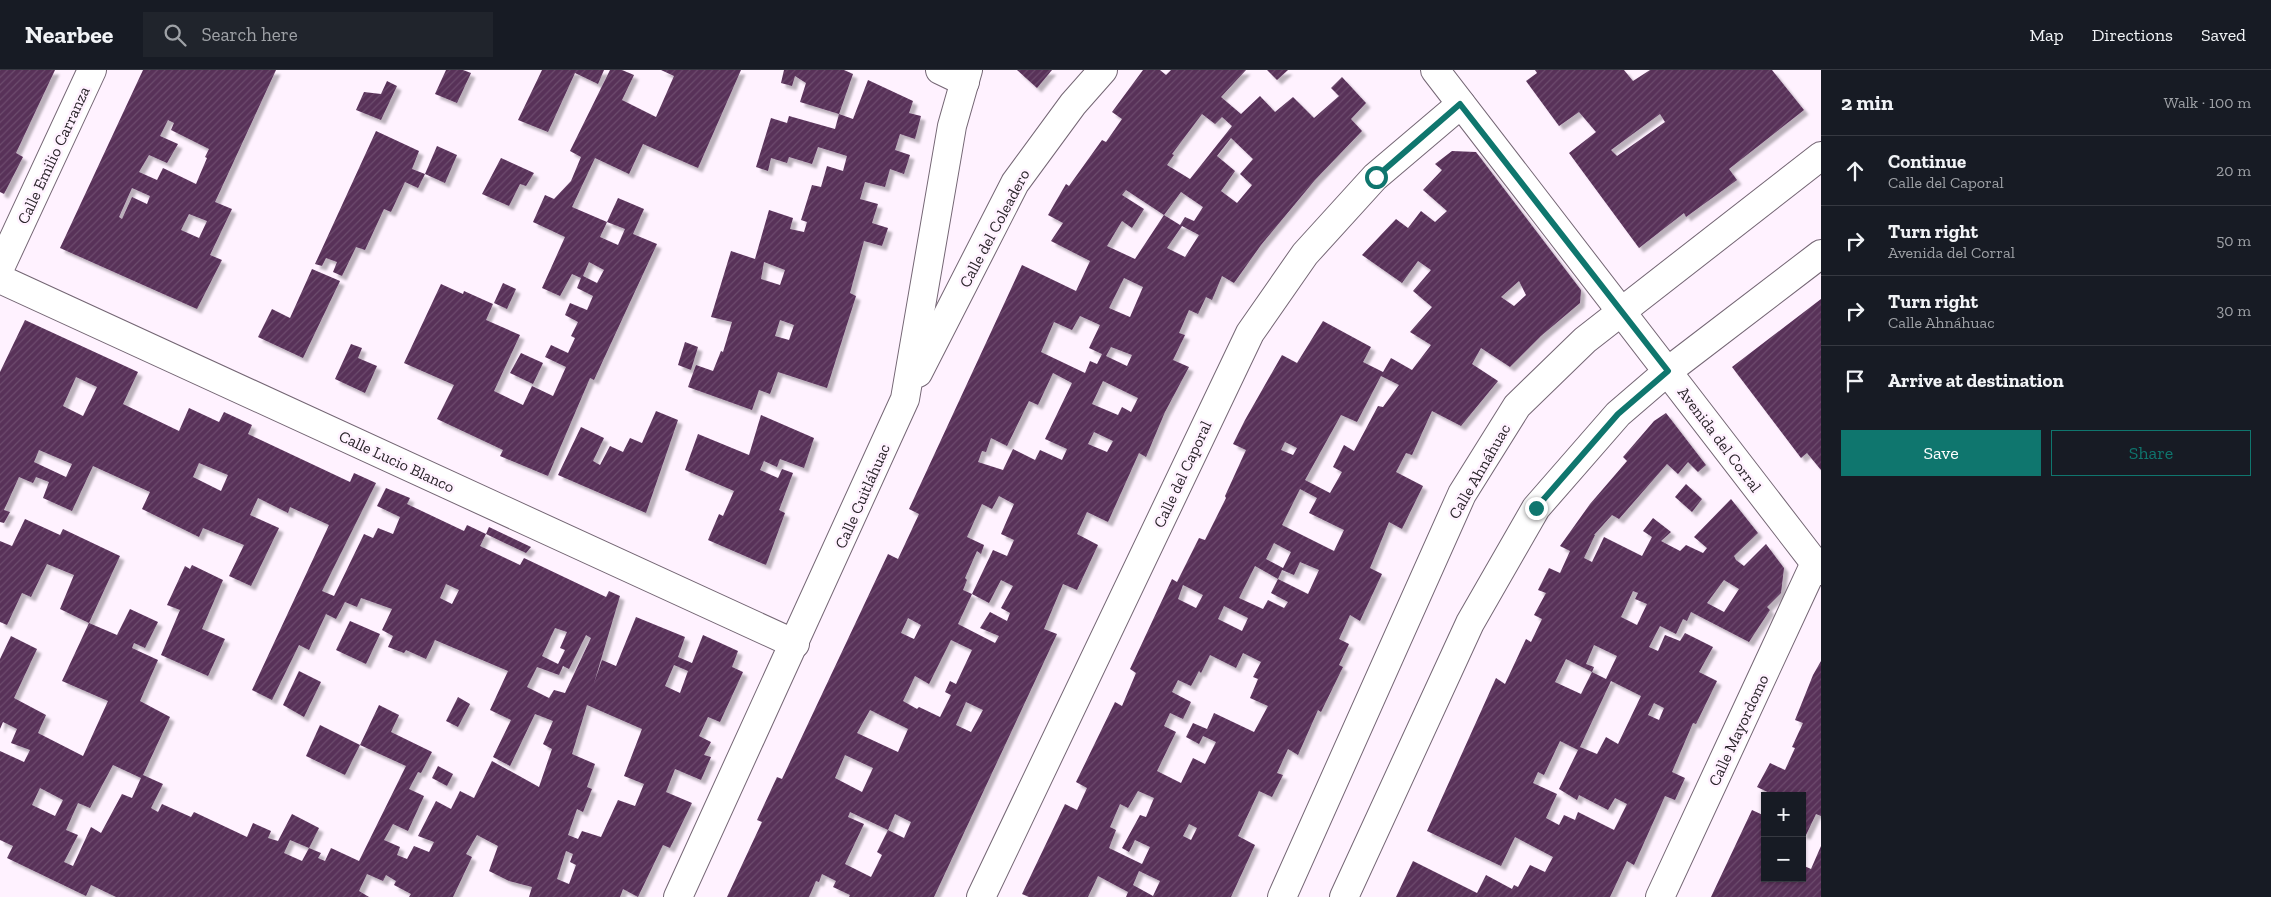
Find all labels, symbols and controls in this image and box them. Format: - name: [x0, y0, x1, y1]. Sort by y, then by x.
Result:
- search box: [143, 12, 493, 57]
- text: Nearbee: [25, 20, 113, 49]
- icon: search: [161, 21, 189, 49]
- text: Search here: [201, 23, 298, 46]
- text: Map: [2029, 24, 2064, 46]
- text: Directions: [2092, 24, 2173, 46]
- text: Saved: [2201, 24, 2246, 46]
- street label: Calle Emilio Carranza: [13, 83, 94, 227]
- text: 2 min: [1841, 90, 1893, 115]
- text: Walk · 100 m: [2164, 93, 2251, 112]
- text: Continue: [1888, 150, 1966, 173]
- icon: ahead: [1841, 157, 1869, 185]
- text: 20 m: [2216, 161, 2251, 180]
- street label: Calle del Coleadero: [955, 166, 1034, 291]
- route start: [1365, 166, 1388, 189]
- text: Calle del Caporal: [1888, 173, 2004, 192]
- text: Turn right: [1888, 220, 1978, 243]
- icon: right: [1841, 227, 1869, 255]
- text: 50 m: [2216, 231, 2251, 250]
- text: Avenida del Corral: [1888, 243, 2015, 262]
- text: Turn right: [1888, 290, 1978, 313]
- icon: right: [1841, 297, 1869, 325]
- text: 30 m: [2217, 301, 2251, 320]
- text: Calle Ahnáhuac: [1888, 313, 1995, 332]
- icon: arrive: [1841, 367, 1869, 395]
- text: Arrive at destination: [1888, 369, 2064, 392]
- street label: Avenida del Corral: [1674, 383, 1765, 496]
- street label: Calle del Caporal: [1149, 418, 1216, 531]
- street label: Calle Ahnáhuac: [1445, 420, 1514, 522]
- street label: Calle Lucio Blanco: [336, 426, 458, 497]
- button: Save: [1841, 430, 2041, 476]
- button: Share: [2051, 430, 2251, 476]
- street label: Calle Cuitláhuac: [831, 441, 894, 551]
- route end: [1525, 497, 1548, 520]
- street label: Calle Mayordomo: [1704, 671, 1773, 789]
- map controls: [1761, 792, 1806, 882]
- button: +: [1761, 792, 1806, 837]
- button: −: [1761, 837, 1806, 882]

